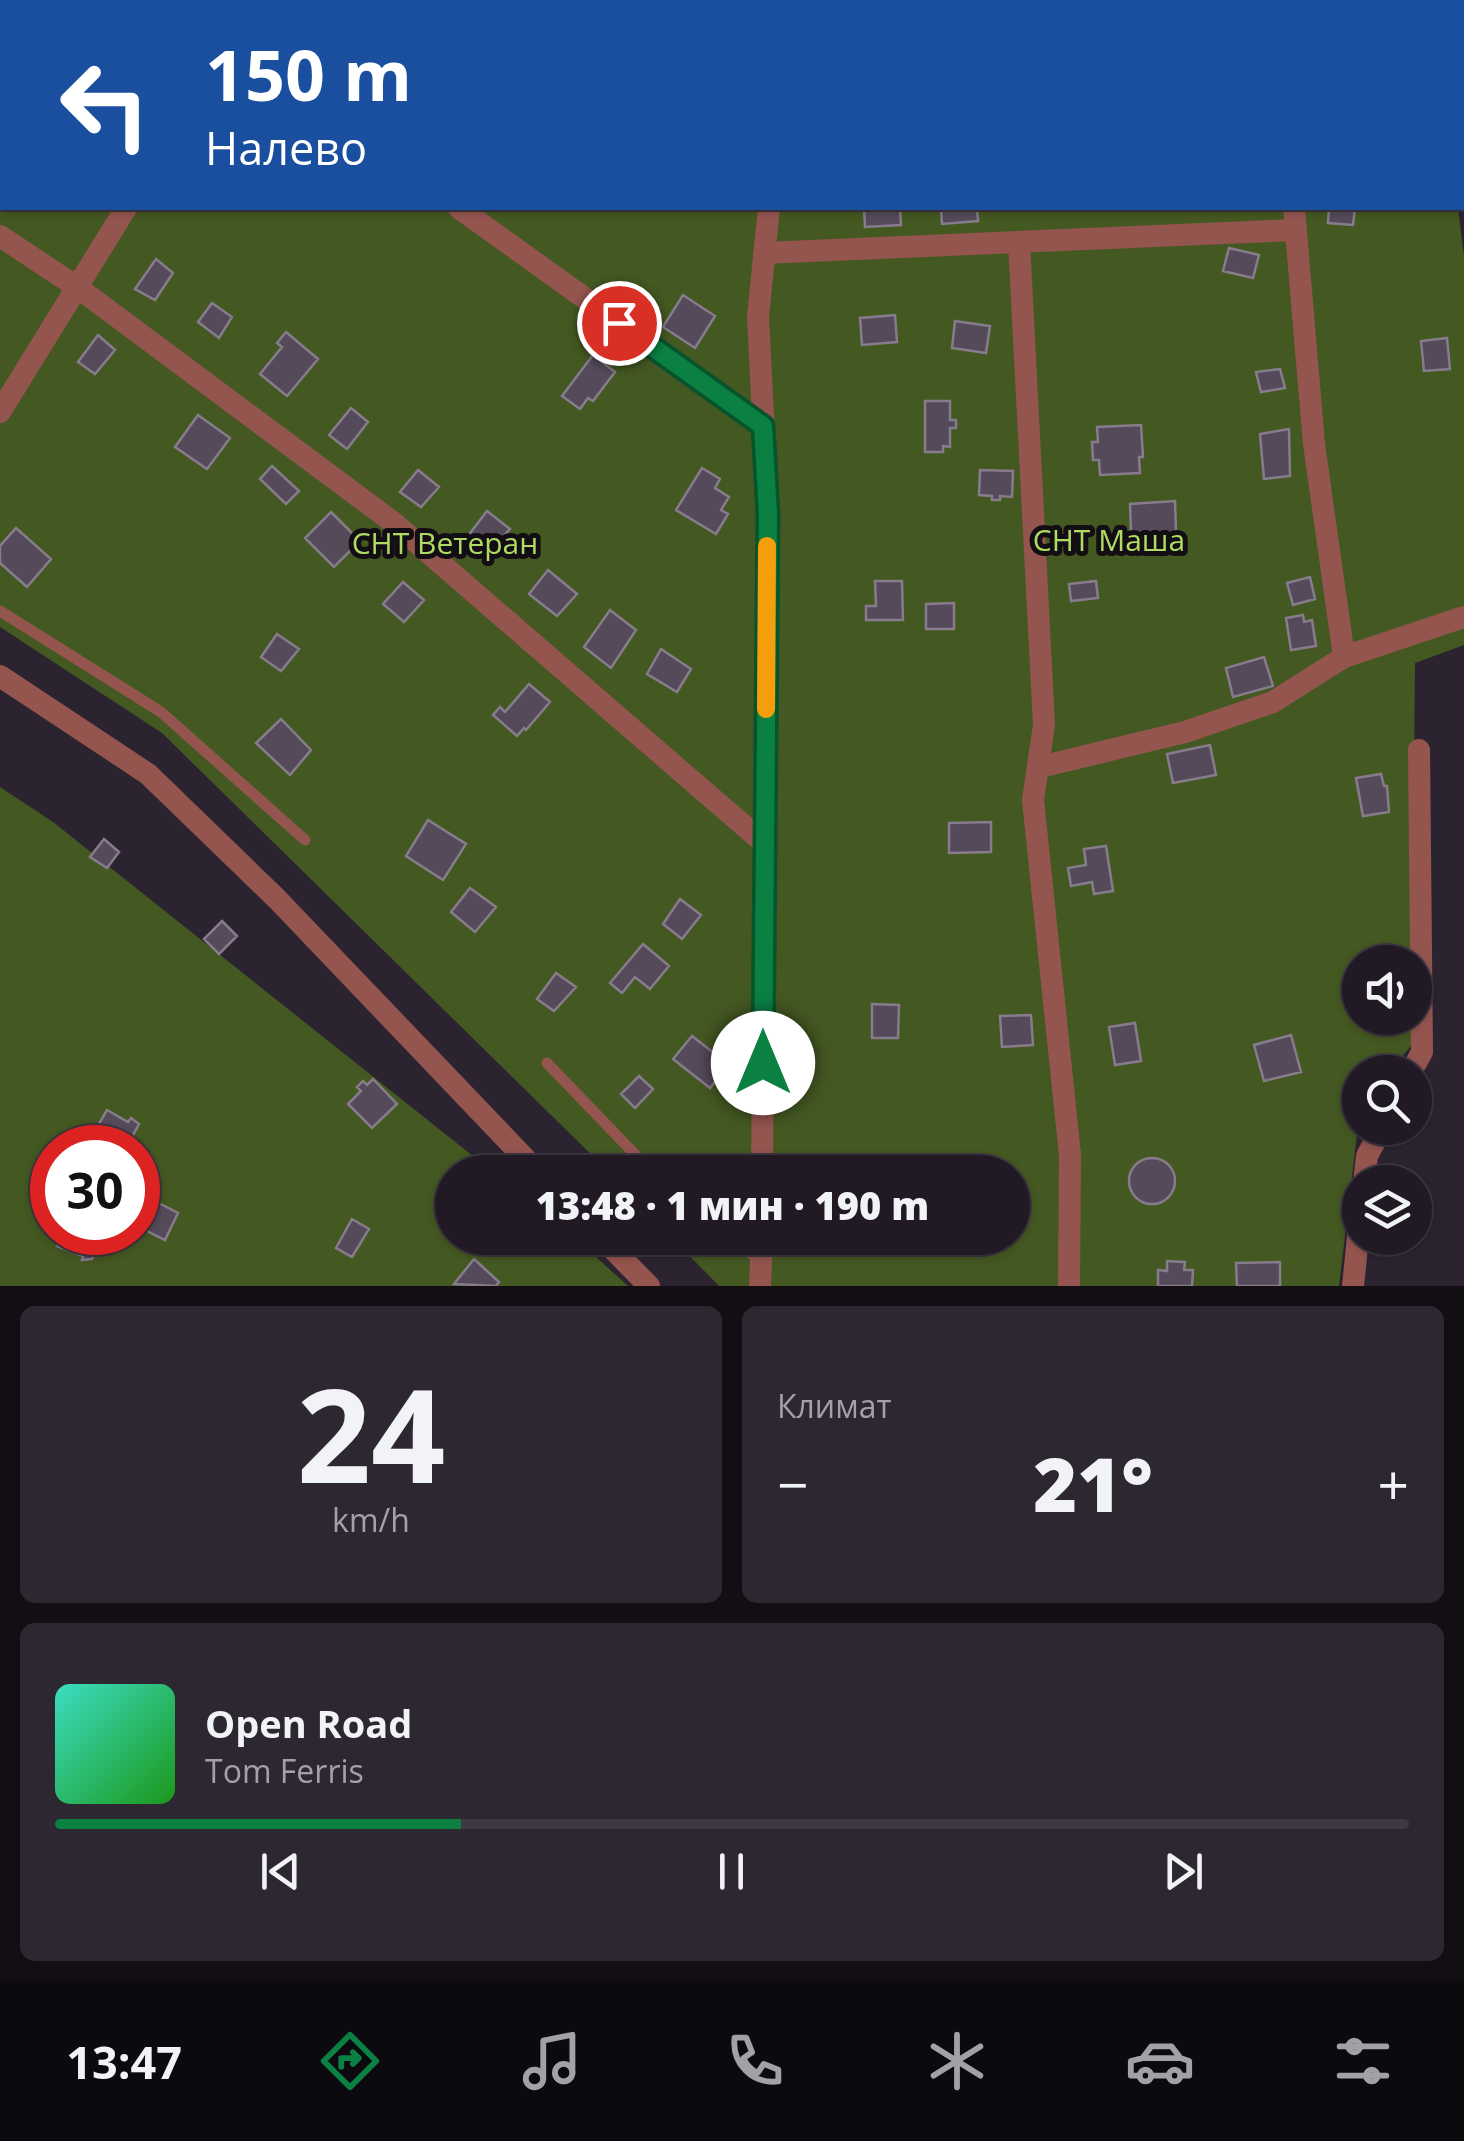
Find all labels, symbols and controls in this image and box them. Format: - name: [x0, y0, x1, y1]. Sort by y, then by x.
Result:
- text: 150 m: [205, 26, 412, 122]
- icon: left: [40, 40, 170, 170]
- text: Налево: [205, 117, 367, 178]
- pin: [577, 281, 662, 366]
- icon: arrive: [592, 296, 647, 351]
- park label: СНТ Маша: [1033, 519, 1185, 560]
- park label: СНТ Ветеран: [352, 522, 538, 563]
- map controls: [1342, 945, 1432, 1255]
- button: sound: [1342, 945, 1432, 1035]
- position arrow: [711, 1011, 815, 1115]
- button: search: [1342, 1055, 1432, 1145]
- speed limit sign: 30: [30, 1125, 160, 1255]
- button: layers: [1342, 1165, 1432, 1255]
- text: 13:48 · 1 мин · 190 m: [536, 1179, 929, 1231]
- text: 24: [297, 1344, 445, 1521]
- text: Климат: [777, 1384, 891, 1427]
- text: 21°: [1033, 1432, 1153, 1534]
- text: −: [777, 1446, 808, 1521]
- text: +: [1378, 1446, 1409, 1521]
- text: km/h: [332, 1498, 410, 1541]
- text: Open Road: [205, 1697, 412, 1749]
- text: Tom Ferris: [205, 1749, 364, 1792]
- icon: previous: [253, 1844, 308, 1899]
- icon: pause: [704, 1844, 759, 1899]
- icon: next: [1156, 1844, 1211, 1899]
- icon: directions: [315, 2026, 385, 2096]
- icon: music: [517, 2026, 587, 2096]
- icon: phone: [720, 2026, 790, 2096]
- icon: climate: [922, 2026, 992, 2096]
- icon: car: [1125, 2026, 1195, 2096]
- icon: filters: [1328, 2026, 1398, 2096]
- text: 13:47: [66, 2031, 182, 2092]

